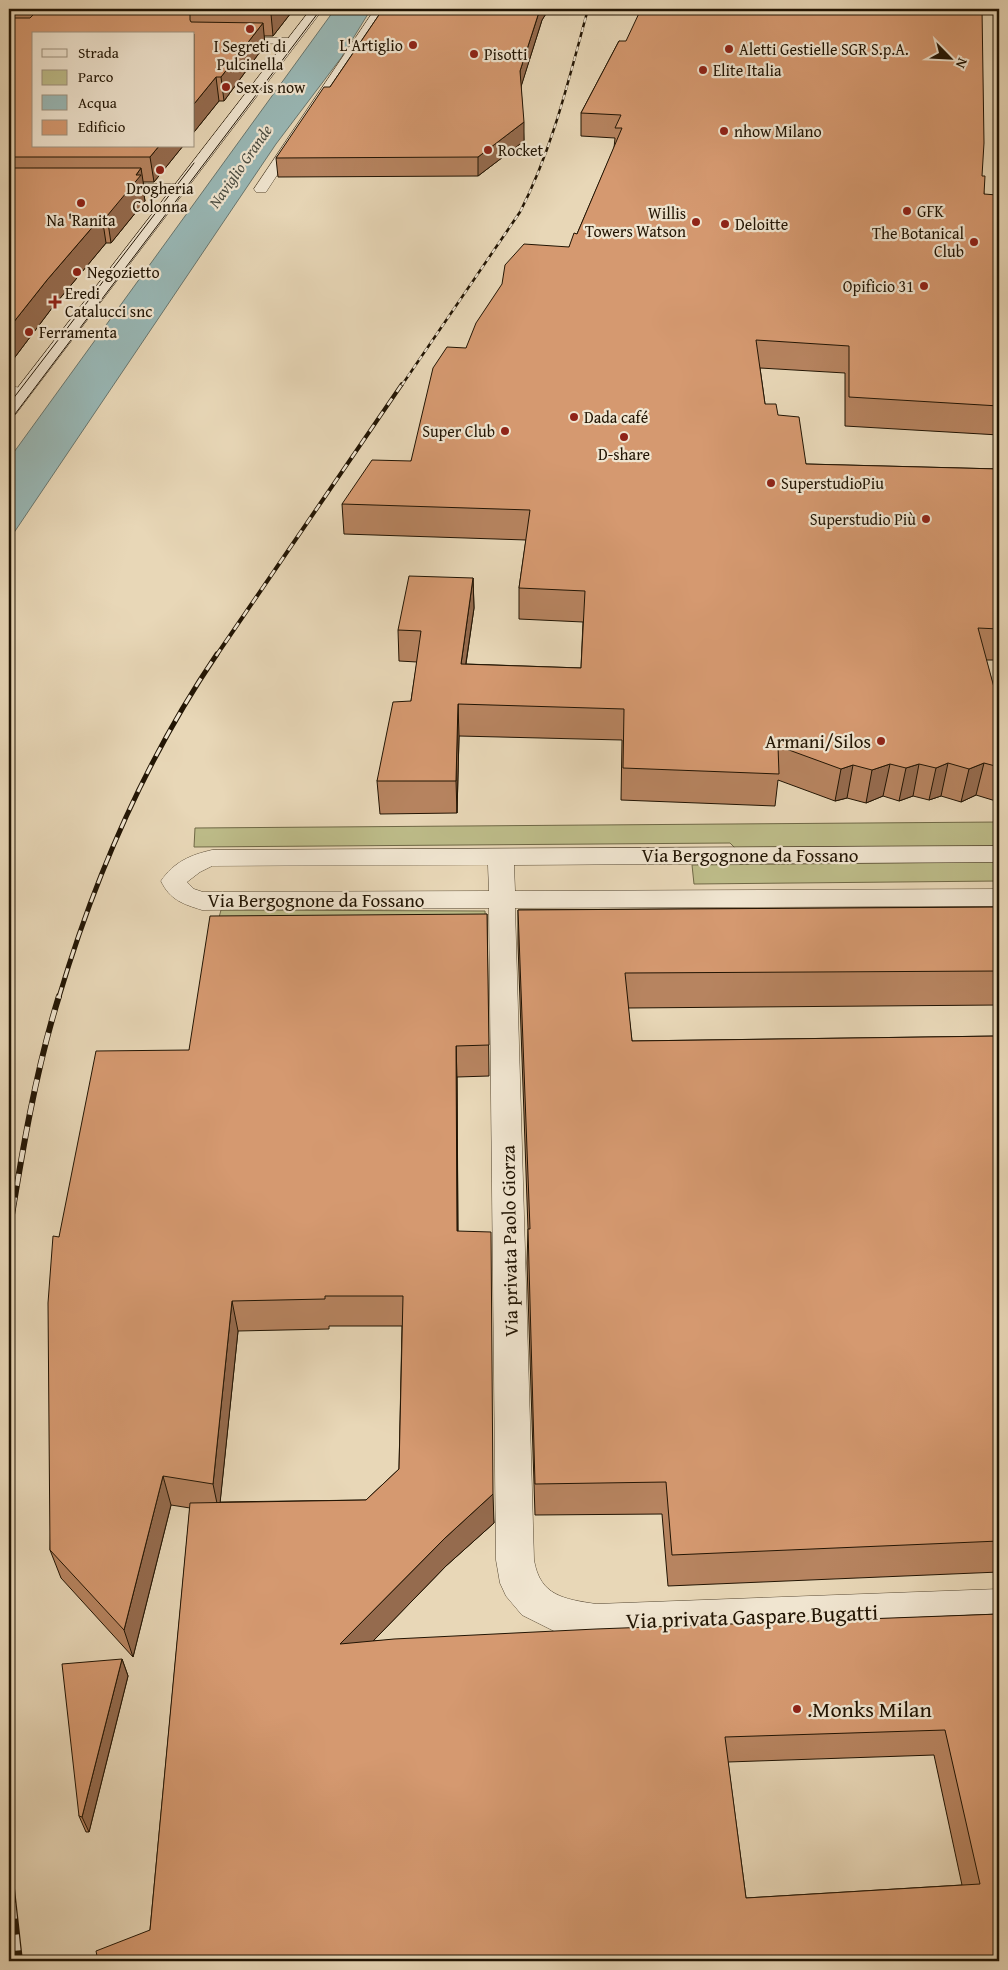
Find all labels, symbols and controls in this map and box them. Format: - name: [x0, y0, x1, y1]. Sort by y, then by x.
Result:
- marker: I Segreti di Pulcinella: [244, 23, 256, 35]
- legend: [32, 32, 195, 148]
- north arrow: [926, 32, 976, 82]
- place label: L'Artiglio: [340, 33, 403, 57]
- place label: I Segreti di Pulcinella: [214, 34, 287, 76]
- place label: Aletti Gestielle SGR S.p.A.: [739, 37, 909, 61]
- marker: L'Artiglio: [407, 39, 419, 51]
- text: Strada: [78, 42, 119, 63]
- place label: Pisotti: [484, 42, 528, 66]
- marker: Aletti Gestielle SGR S.p.A.: [723, 43, 735, 55]
- marker: Pisotti: [468, 48, 480, 60]
- text: N: [951, 55, 973, 72]
- place label: Elite Italia: [713, 58, 782, 82]
- marker: Elite Italia: [697, 64, 709, 76]
- text: Parco: [78, 66, 114, 87]
- place label: Sex is now: [236, 75, 306, 99]
- marker: Sex is now: [220, 81, 232, 93]
- text: Acqua: [78, 92, 117, 113]
- text: Edificio: [78, 116, 126, 137]
- water label: Naviglio Grande: [202, 119, 278, 214]
- place label: nhow Milano: [734, 119, 822, 143]
- marker: nhow Milano: [718, 125, 730, 137]
- place label: Rocket: [498, 138, 544, 162]
- marker: Rocket: [482, 144, 494, 156]
- marker: Drogheria Colonna: [154, 164, 166, 176]
- place label: Drogheria Colonna: [126, 176, 194, 218]
- marker: Na 'Ranita: [75, 197, 87, 209]
- place label: GFK: [917, 199, 944, 223]
- place label: Willis Towers Watson: [585, 201, 686, 243]
- marker: GFK: [901, 205, 913, 217]
- place label: Na 'Ranita: [46, 208, 116, 232]
- place label: Deloitte: [735, 212, 788, 236]
- marker: Willis Towers Watson: [690, 216, 702, 228]
- marker: Deloitte: [719, 218, 731, 230]
- place label: The Botanical Club: [872, 221, 965, 263]
- marker: The Botanical Club: [968, 236, 980, 248]
- place label: Negozietto: [87, 260, 160, 284]
- marker: Negozietto: [71, 266, 83, 278]
- place label: Opificio 31: [843, 274, 914, 298]
- marker: Opificio 31: [918, 280, 930, 292]
- place label: Eredi Catalucci snc: [65, 281, 152, 323]
- marker: Eredi Catalucci snc: [49, 296, 61, 308]
- place label: Ferramenta: [39, 320, 117, 344]
- marker: Ferramenta: [23, 326, 35, 338]
- place label: Dada café: [584, 405, 648, 429]
- marker: Dada café: [568, 411, 580, 423]
- place label: Super Club: [422, 419, 495, 443]
- marker: Super Club: [499, 425, 511, 437]
- marker: D-share: [618, 431, 630, 443]
- place label: D-share: [598, 442, 650, 466]
- place label: SuperstudioPiu: [781, 471, 884, 495]
- marker: SuperstudioPiu: [765, 477, 777, 489]
- place label: Superstudio Più: [810, 507, 916, 531]
- marker: Superstudio Più: [920, 513, 932, 525]
- place label: Armani/Silos: [765, 727, 871, 755]
- marker: Armani/Silos: [875, 735, 887, 747]
- street label: Via Bergognone da Fossano: [641, 841, 859, 869]
- street label: Via Bergognone da Fossano: [207, 886, 425, 914]
- street label: Via privata Paolo Giorza: [493, 1145, 525, 1337]
- street label: Via privata Gaspare Bugatti: [625, 1596, 879, 1636]
- place label: .Monks Milan: [807, 1693, 932, 1725]
- marker: .Monks Milan: [791, 1703, 803, 1715]

